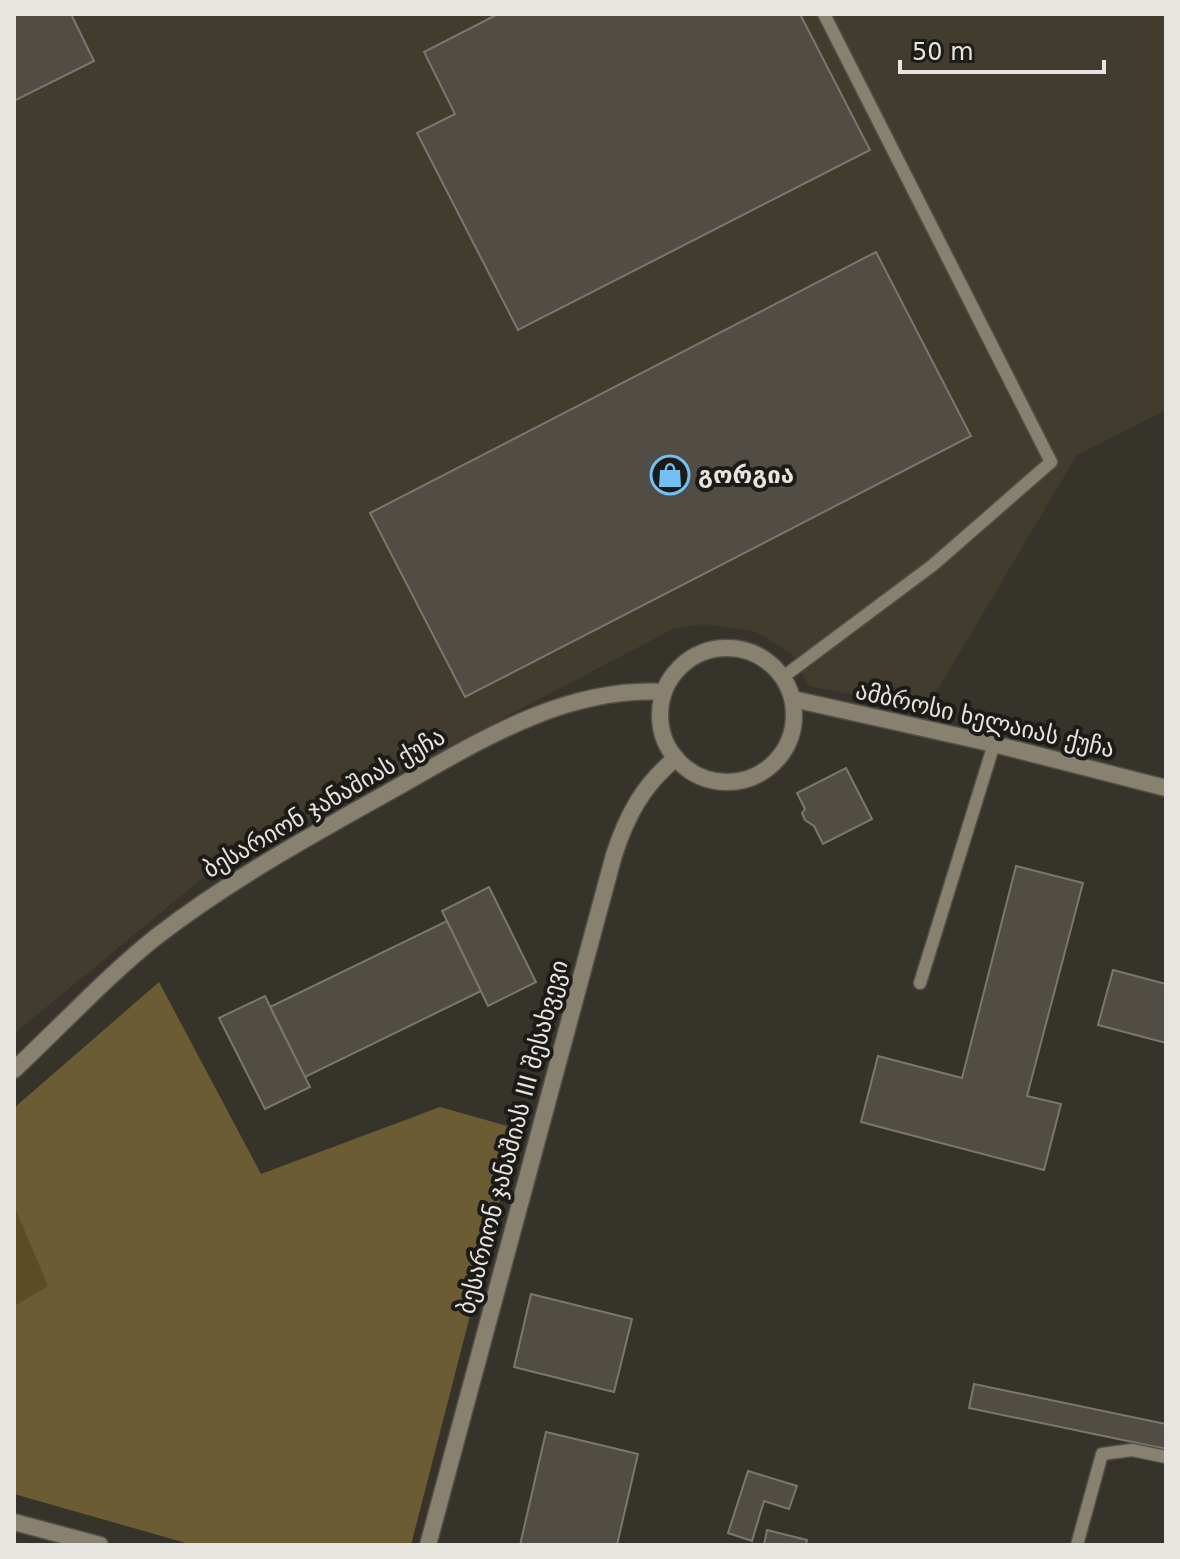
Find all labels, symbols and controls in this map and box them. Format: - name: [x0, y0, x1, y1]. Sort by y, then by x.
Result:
- scale bar: [900, 24, 1104, 74]
- text: 50 m: [912, 38, 974, 66]
- shop icon: გორგია: [649, 454, 691, 496]
- place label: გორგია: [698, 461, 794, 489]
- street label: ამბროსი ხელაიას ქუჩა: [853, 677, 1117, 763]
- street label: ბესარიონ ჯანაშიას ქუჩა: [198, 722, 450, 884]
- street label: ბესარიონ ჯანაშიას III შესახვევი: [452, 957, 574, 1317]

